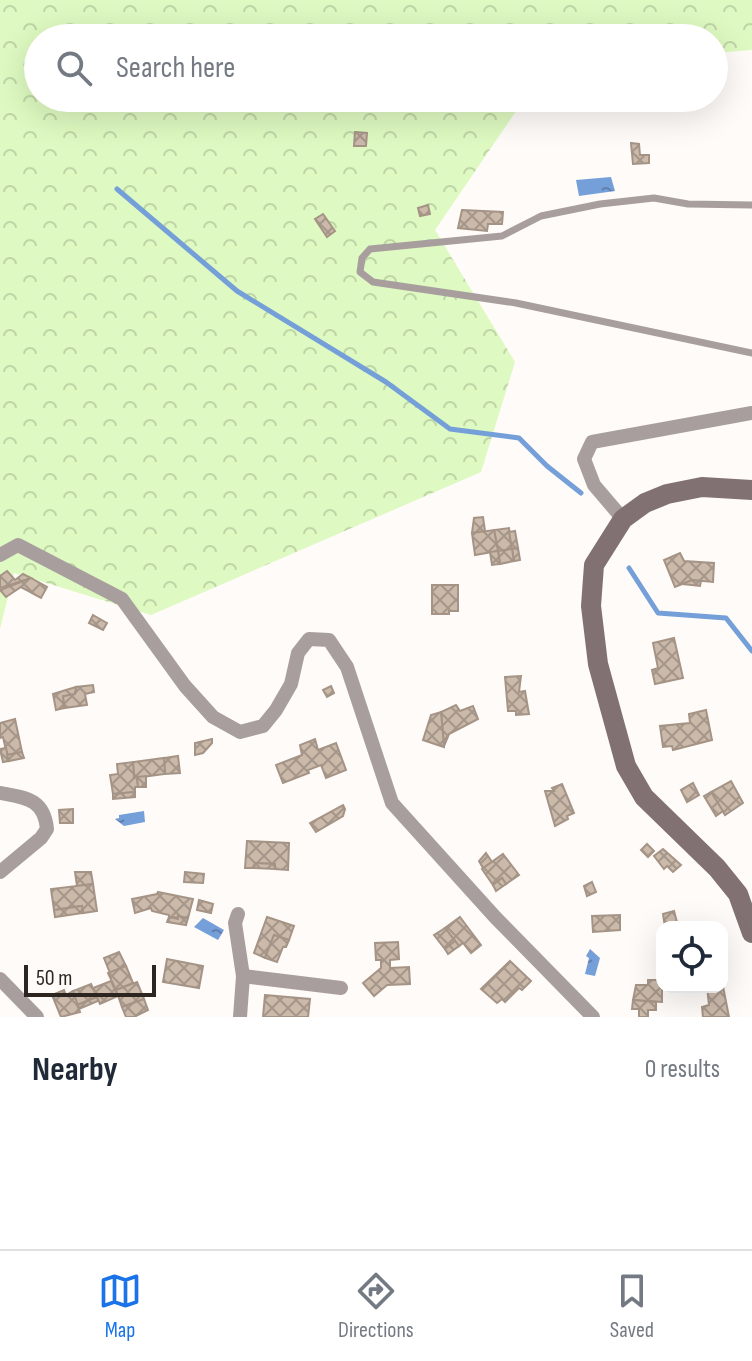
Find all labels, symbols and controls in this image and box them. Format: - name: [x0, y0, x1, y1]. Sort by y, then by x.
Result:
- search box: [24, 24, 728, 112]
- icon: search: [52, 46, 96, 90]
- text: Search here: [116, 50, 235, 86]
- map controls: [656, 921, 728, 993]
- button: locate: [656, 921, 728, 993]
- scale bar: [24, 961, 156, 997]
- text: 50 m: [36, 965, 72, 992]
- text: Nearby: [32, 1049, 118, 1090]
- text: 0 results: [645, 1054, 720, 1085]
- tab: Map: [98, 1269, 142, 1344]
- tab: Directions: [338, 1269, 414, 1344]
- tab: Saved: [610, 1269, 654, 1344]

